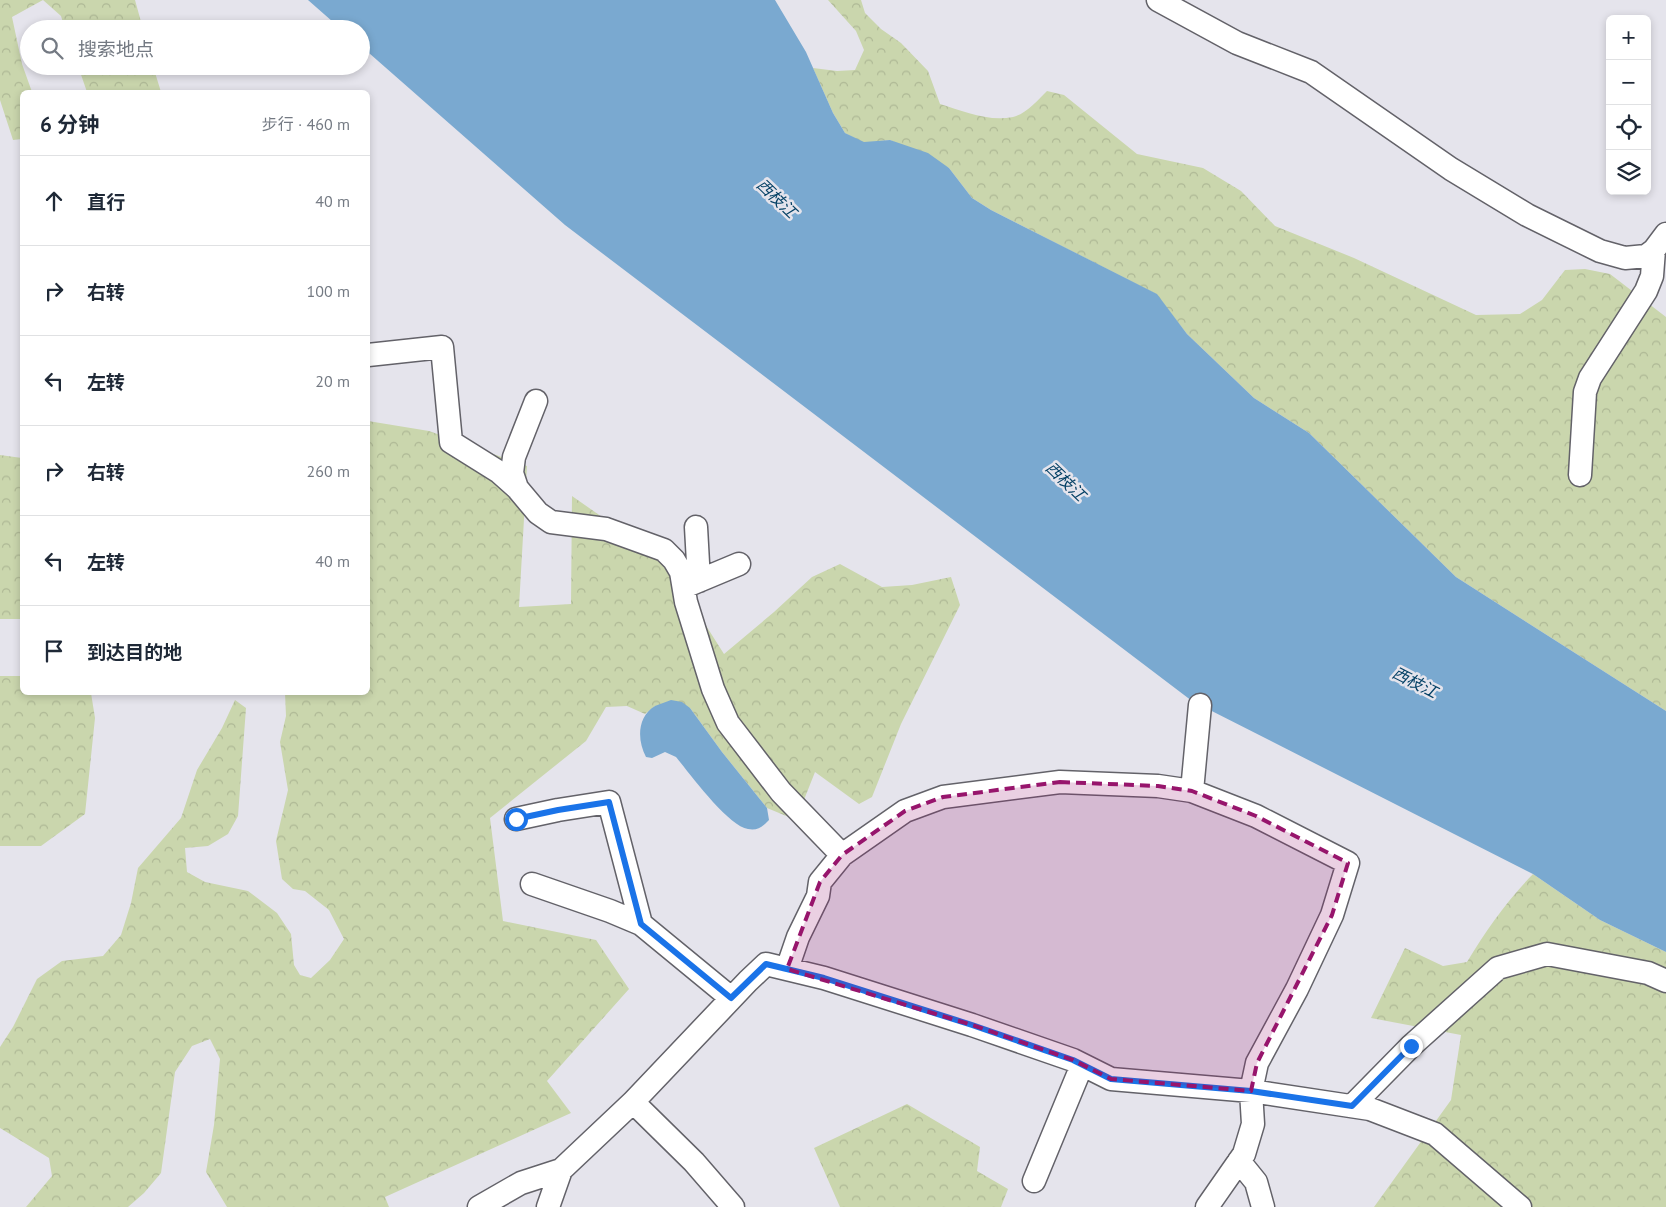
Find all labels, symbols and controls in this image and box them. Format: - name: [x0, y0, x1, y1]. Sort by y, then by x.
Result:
- map controls: [1606, 15, 1651, 195]
- button: +: [1606, 15, 1651, 60]
- search box: [20, 20, 370, 75]
- icon: search: [38, 34, 66, 62]
- text: 搜索地点: [78, 37, 154, 61]
- button: −: [1606, 60, 1651, 105]
- button: locate: [1606, 105, 1651, 150]
- text: 6 分钟: [40, 111, 99, 138]
- text: 步行 · 460 m: [262, 114, 350, 134]
- button: layers: [1606, 150, 1651, 195]
- water label: 西枝江: [753, 174, 803, 223]
- icon: ahead: [40, 187, 68, 215]
- text: 直行: [87, 190, 125, 214]
- text: 40 m: [315, 191, 350, 211]
- icon: right: [40, 277, 68, 305]
- text: 右转: [87, 280, 125, 304]
- text: 100 m: [307, 281, 350, 301]
- icon: left: [40, 367, 68, 395]
- text: 左转: [87, 370, 125, 394]
- text: 20 m: [315, 371, 350, 391]
- icon: right: [40, 457, 68, 485]
- water label: 西枝江: [1042, 457, 1092, 506]
- text: 右转: [87, 460, 125, 484]
- text: 260 m: [307, 461, 350, 481]
- icon: left: [40, 547, 68, 575]
- text: 左转: [87, 550, 125, 574]
- text: 40 m: [315, 551, 350, 571]
- icon: arrive: [40, 637, 68, 665]
- text: 到达目的地: [87, 640, 182, 664]
- water label: 西枝江: [1389, 662, 1443, 703]
- route start: [505, 808, 528, 831]
- route end: [1400, 1035, 1423, 1058]

